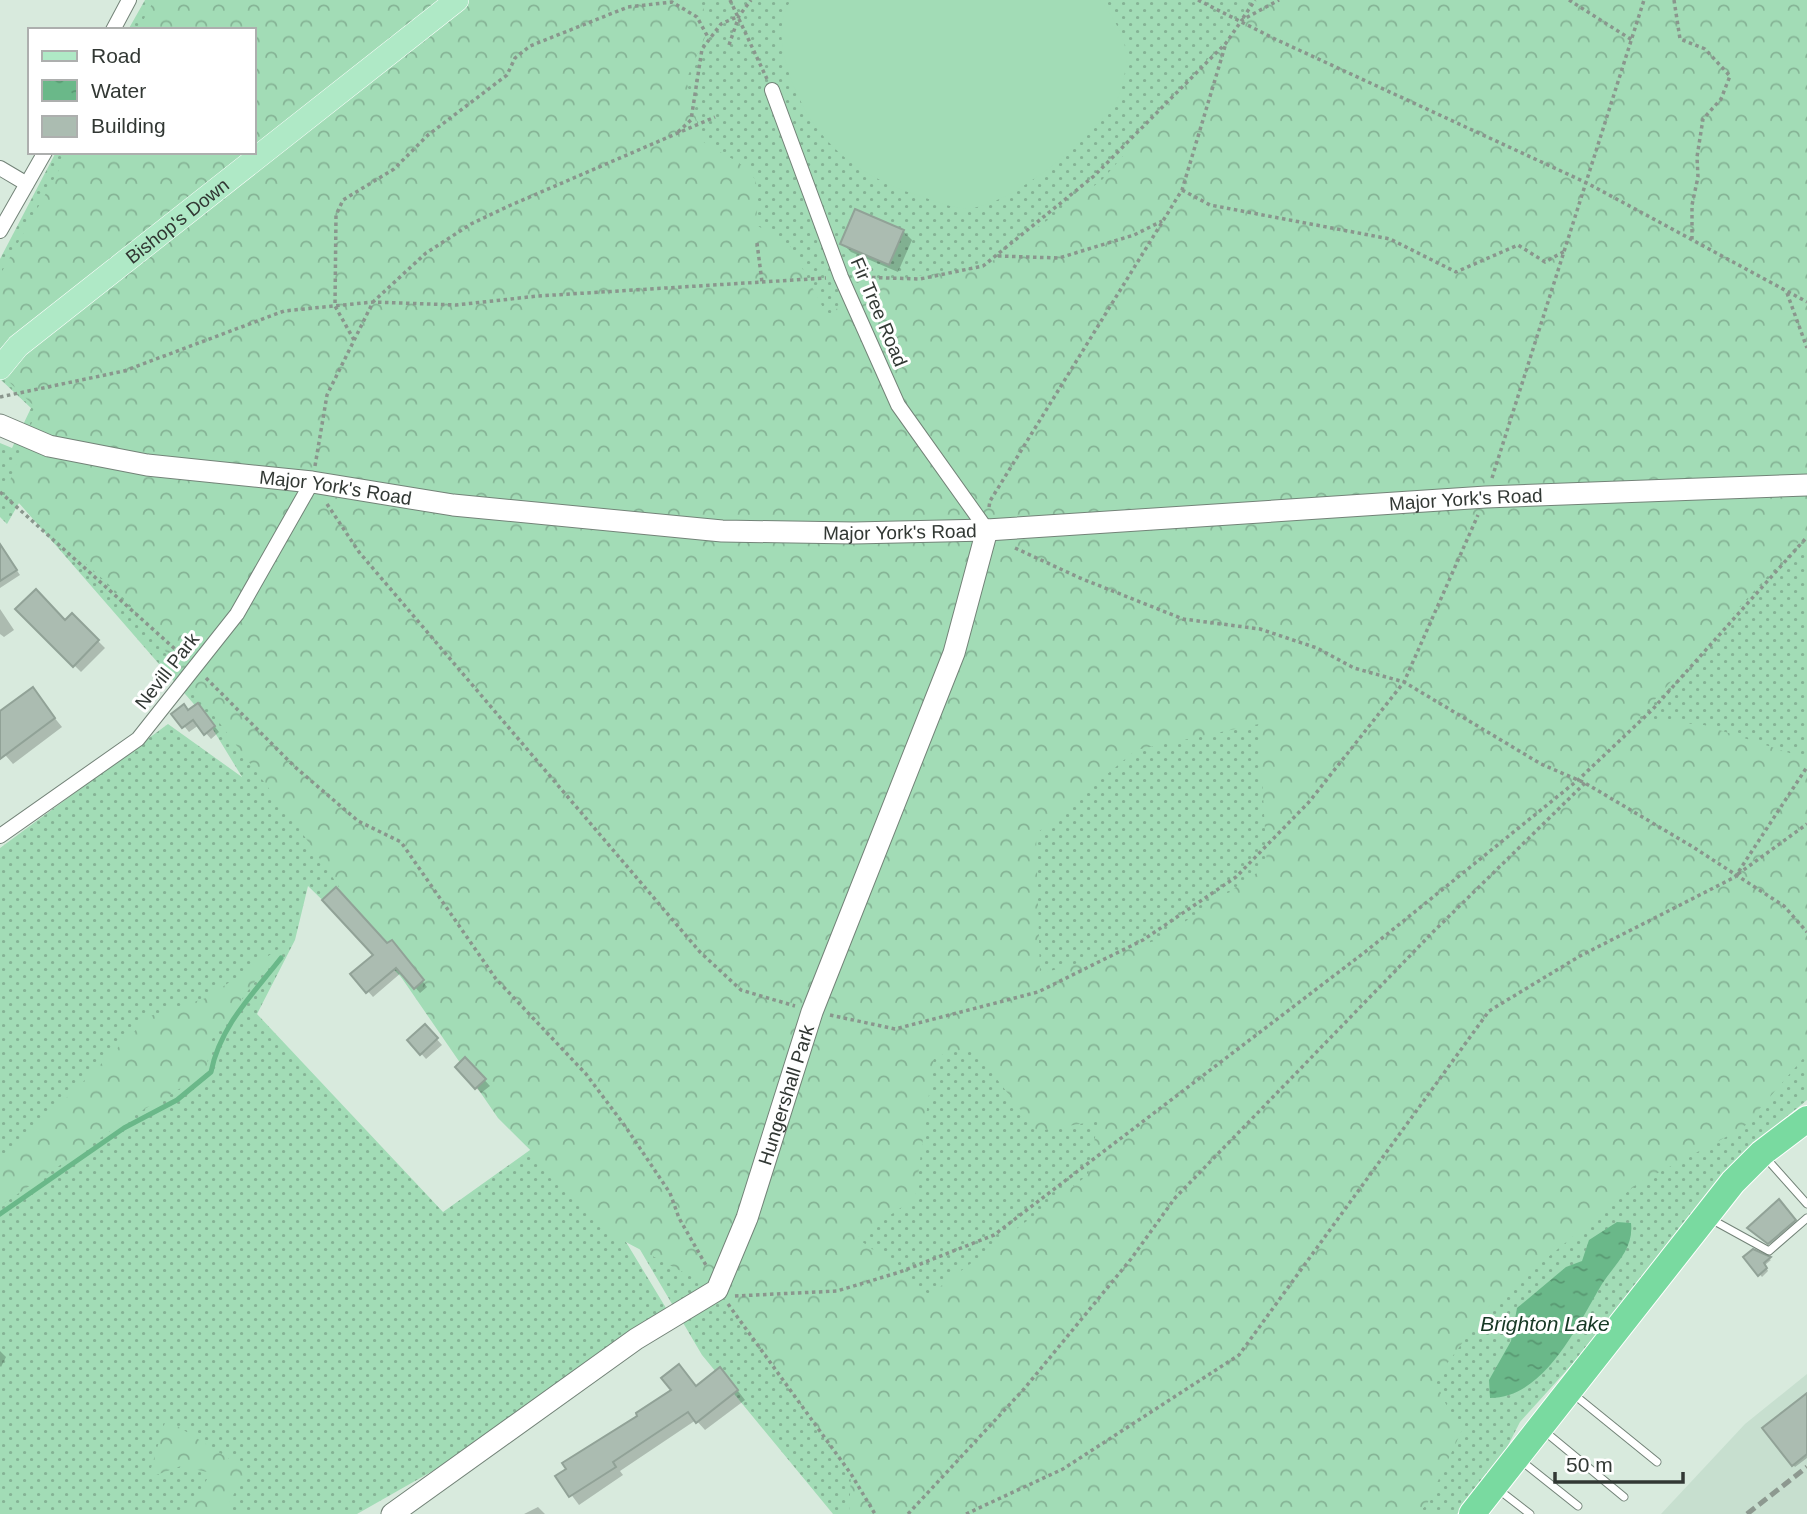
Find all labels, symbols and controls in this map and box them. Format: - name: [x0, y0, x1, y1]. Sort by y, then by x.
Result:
- legend: [28, 28, 256, 154]
- text: Road: [91, 44, 141, 67]
- text: Water: [91, 79, 146, 102]
- text: Building: [91, 114, 166, 137]
- street label: Bishop's Down: [121, 174, 233, 268]
- street label: Fir Tree Road: [847, 254, 911, 370]
- street label: Major York's Road: [258, 466, 413, 509]
- street label: Major York's Road: [1388, 484, 1543, 514]
- street label: Major York's Road: [823, 520, 977, 544]
- street label: Nevill Park: [131, 628, 204, 713]
- street label: Hungershall Park: [754, 1022, 818, 1168]
- water label: Brighton Lake: [1480, 1312, 1610, 1335]
- scale bar: [1555, 1440, 1683, 1484]
- text: 50 m: [1566, 1453, 1613, 1476]

